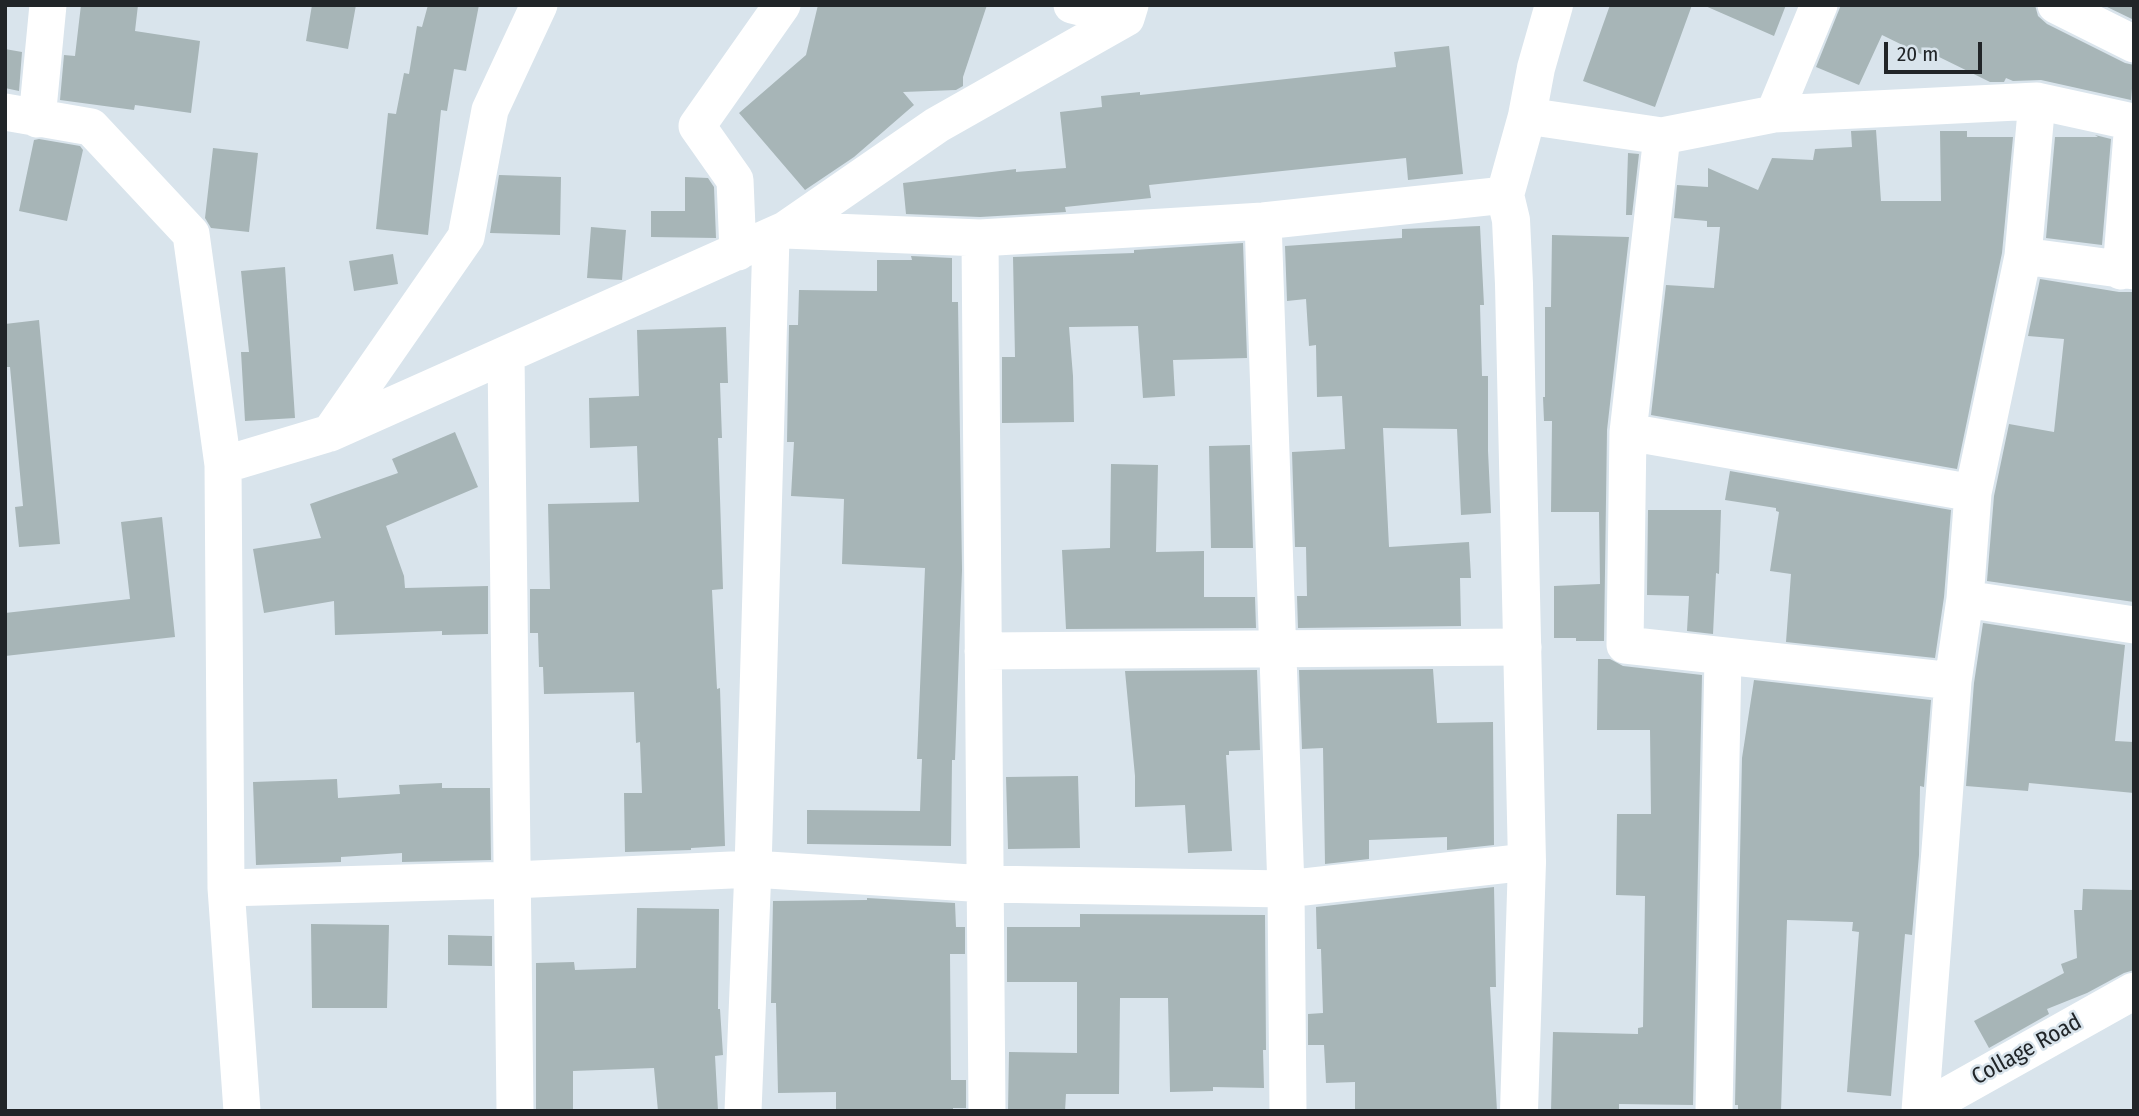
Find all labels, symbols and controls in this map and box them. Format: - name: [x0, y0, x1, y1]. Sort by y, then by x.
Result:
- scale bar: [1887, 28, 1985, 72]
- text: 20 m: [1897, 41, 1938, 67]
- street label: Collage Road: [1967, 1009, 2087, 1091]

